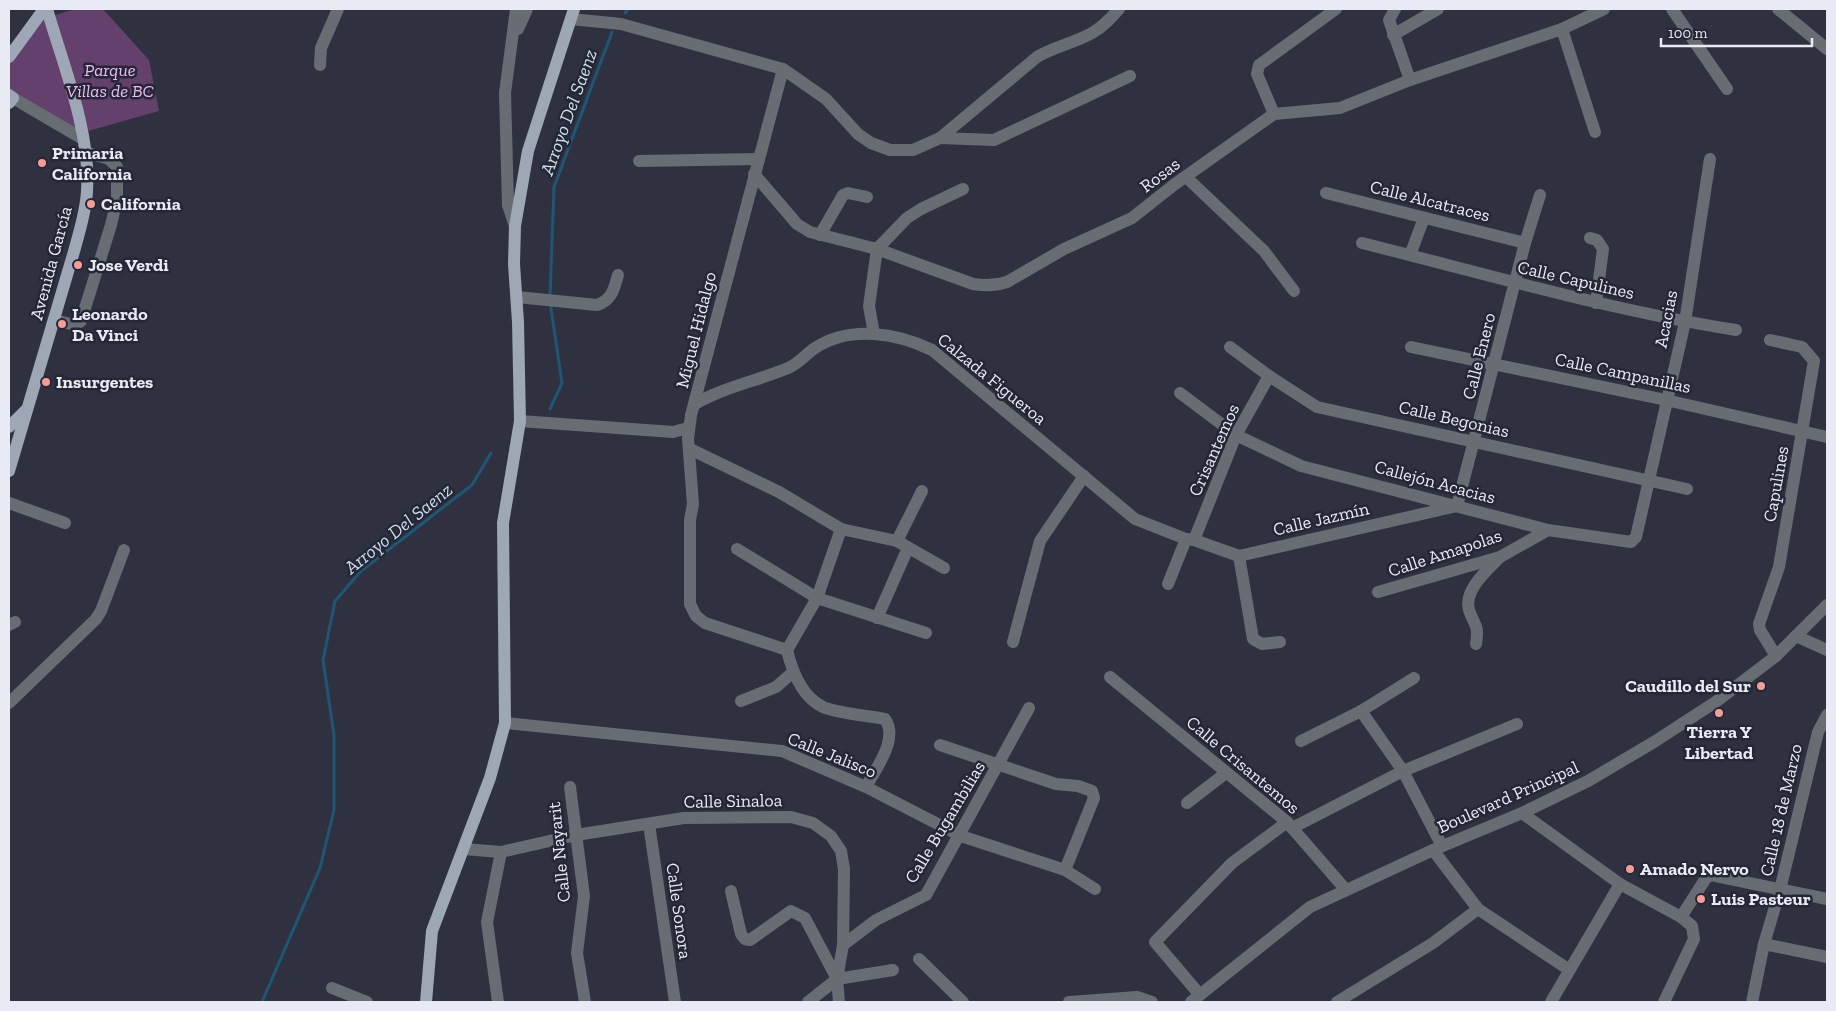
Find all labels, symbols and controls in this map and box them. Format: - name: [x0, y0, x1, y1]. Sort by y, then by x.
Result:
- scale bar: [1661, 15, 1812, 47]
- text: 100 m: [1668, 24, 1707, 42]
- water label: Arroyo Del Saenz: [535, 46, 602, 179]
- park label: Parque Villas de BC: [66, 59, 154, 102]
- place label: Primaria California: [52, 142, 132, 185]
- street label: Rosas: [1136, 153, 1185, 197]
- marker: Primaria California: [36, 157, 48, 169]
- street label: Calle Alcatraces: [1368, 175, 1492, 227]
- place label: California: [101, 193, 181, 215]
- marker: California: [85, 198, 97, 210]
- street label: Avenida García: [25, 203, 77, 322]
- place label: Jose Verdi: [88, 254, 169, 276]
- street label: Calle Capulines: [1515, 256, 1637, 304]
- marker: Jose Verdi: [72, 259, 84, 271]
- street label: Miguel Hidalgo: [671, 269, 721, 391]
- street label: Acacias: [1650, 288, 1682, 350]
- place label: Leonardo Da Vinci: [72, 303, 148, 346]
- street label: Calle Enero: [1458, 310, 1500, 402]
- marker: Leonardo Da Vinci: [56, 318, 68, 330]
- street label: Calzada Figueroa: [933, 328, 1051, 430]
- street label: Calle Campanillas: [1553, 348, 1693, 398]
- place label: Insurgentes: [56, 371, 153, 393]
- marker: Insurgentes: [40, 376, 52, 388]
- street label: Calle Begonias: [1397, 396, 1512, 442]
- street label: Crisantemos: [1184, 400, 1244, 500]
- street label: Capulines: [1758, 444, 1794, 524]
- street label: Callejón Acacias: [1372, 455, 1498, 509]
- water label: Arroyo Del Saenz: [339, 478, 457, 580]
- street label: Calle Jazmín: [1271, 497, 1372, 541]
- street label: Calle Amapolas: [1385, 524, 1505, 582]
- place label: Caudillo del Sur: [1625, 675, 1751, 697]
- marker: Caudillo del Sur: [1755, 680, 1767, 692]
- marker: Tierra Y Libertad: [1713, 707, 1725, 719]
- street label: Calle Crisantemos: [1182, 711, 1304, 819]
- place label: Tierra Y Libertad: [1685, 721, 1754, 764]
- street label: Calle Jalisco: [784, 727, 880, 783]
- street label: Calle 18 de Marzo: [1755, 742, 1807, 878]
- street label: Boulevard Principal: [1434, 756, 1582, 838]
- street label: Calle Bugambilias: [900, 757, 990, 887]
- street label: Calle Sinaloa: [683, 789, 783, 813]
- street label: Calle Nayarit: [543, 800, 575, 903]
- place label: Amado Nervo: [1640, 858, 1749, 880]
- street label: Calle Sonora: [661, 861, 697, 961]
- marker: Amado Nervo: [1624, 863, 1636, 875]
- place label: Luis Pasteur: [1711, 888, 1811, 910]
- marker: Luis Pasteur: [1695, 893, 1707, 905]

